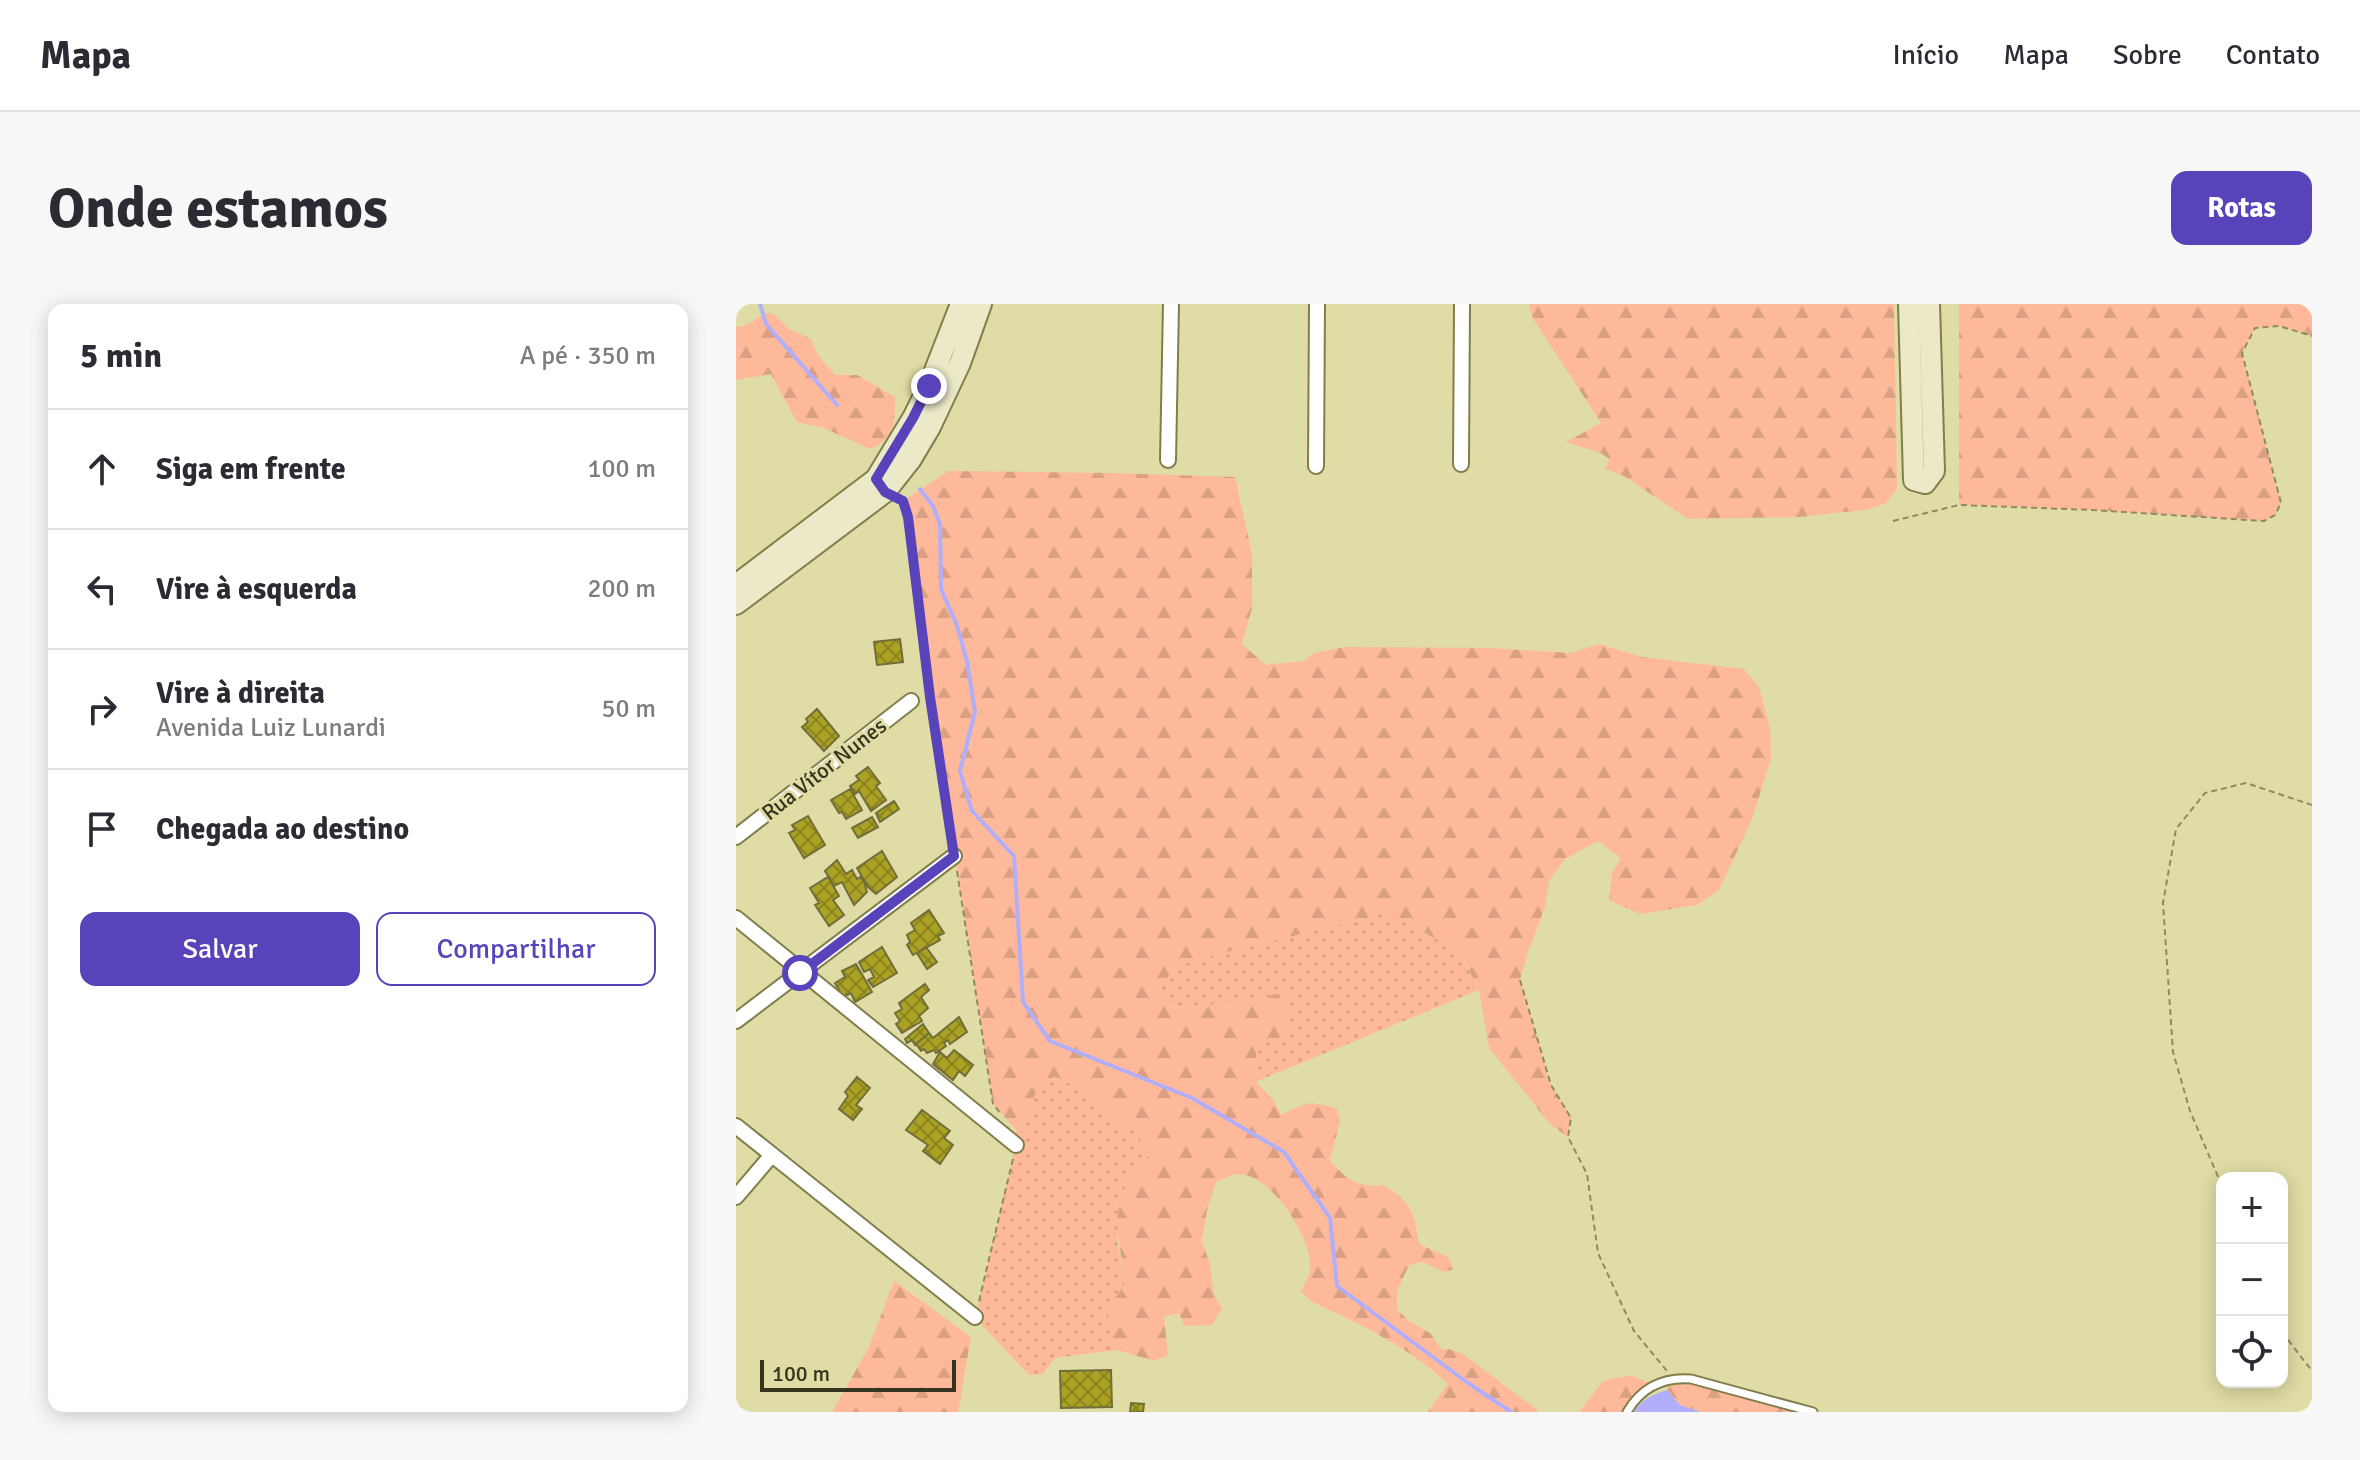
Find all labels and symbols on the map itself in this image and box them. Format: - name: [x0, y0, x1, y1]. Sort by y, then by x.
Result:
- route end: [911, 368, 947, 404]
- street label: Rua Vítor Nunes: [756, 712, 892, 826]
- route start: [782, 955, 818, 991]
- scale bar: [760, 1356, 956, 1392]

